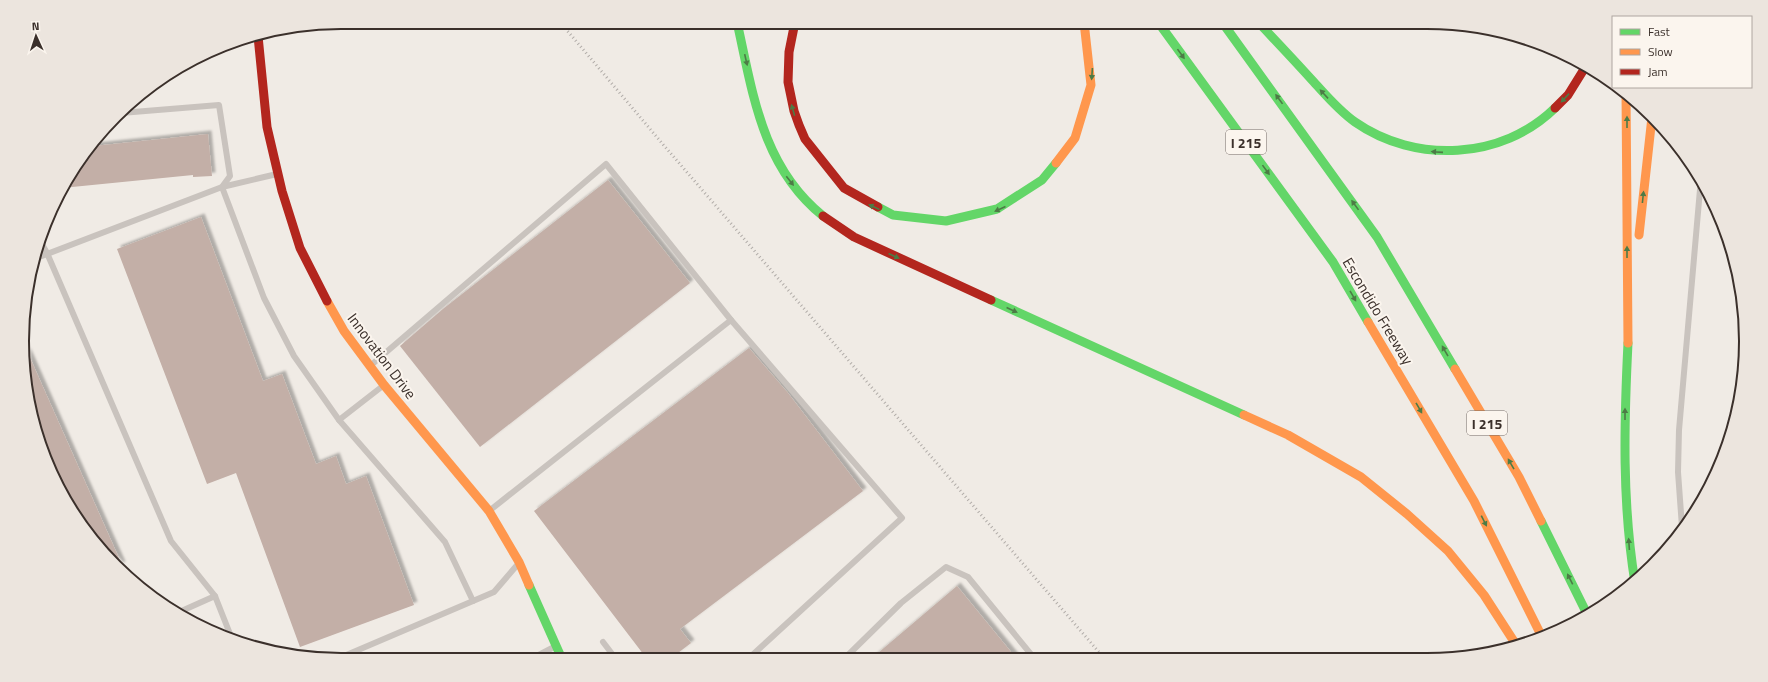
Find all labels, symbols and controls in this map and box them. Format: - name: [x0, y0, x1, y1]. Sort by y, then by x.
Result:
- north arrow: [16, 16, 56, 56]
- legend: [1612, 16, 1752, 88]
- text: N: [31, 18, 40, 34]
- text: Fast: [1648, 22, 1671, 41]
- text: Slow: [1648, 42, 1673, 61]
- one-way arrow: [1177, 48, 1185, 59]
- one-way arrow: [743, 54, 749, 66]
- text: Jam: [1648, 62, 1668, 81]
- one-way arrow: [1088, 68, 1095, 80]
- one-way arrow: [1320, 89, 1329, 99]
- one-way arrow: [1560, 93, 1569, 104]
- one-way arrow: [1275, 94, 1283, 105]
- one-way arrow: [790, 104, 796, 116]
- one-way arrow: [1624, 115, 1630, 128]
- road number: I 215: [1226, 130, 1266, 154]
- one-way arrow: [1431, 148, 1443, 155]
- one-way arrow: [1262, 165, 1270, 175]
- one-way arrow: [786, 175, 795, 186]
- one-way arrow: [1640, 191, 1646, 203]
- one-way arrow: [1351, 200, 1359, 210]
- one-way arrow: [868, 203, 880, 210]
- one-way arrow: [993, 206, 1005, 212]
- one-way arrow: [1624, 245, 1630, 258]
- one-way arrow: [888, 253, 900, 259]
- street label: Escondido Freeway: [1337, 253, 1419, 369]
- one-way arrow: [1350, 290, 1357, 302]
- one-way arrow: [1007, 307, 1018, 313]
- street label: Innovation Drive: [342, 308, 422, 404]
- one-way arrow: [1441, 346, 1448, 357]
- one-way arrow: [1416, 402, 1423, 414]
- one-way arrow: [1622, 407, 1628, 420]
- road number: I 215: [1467, 411, 1507, 435]
- one-way arrow: [1507, 458, 1514, 470]
- one-way arrow: [1481, 515, 1487, 526]
- one-way arrow: [1626, 538, 1633, 550]
- one-way arrow: [1567, 574, 1573, 585]

